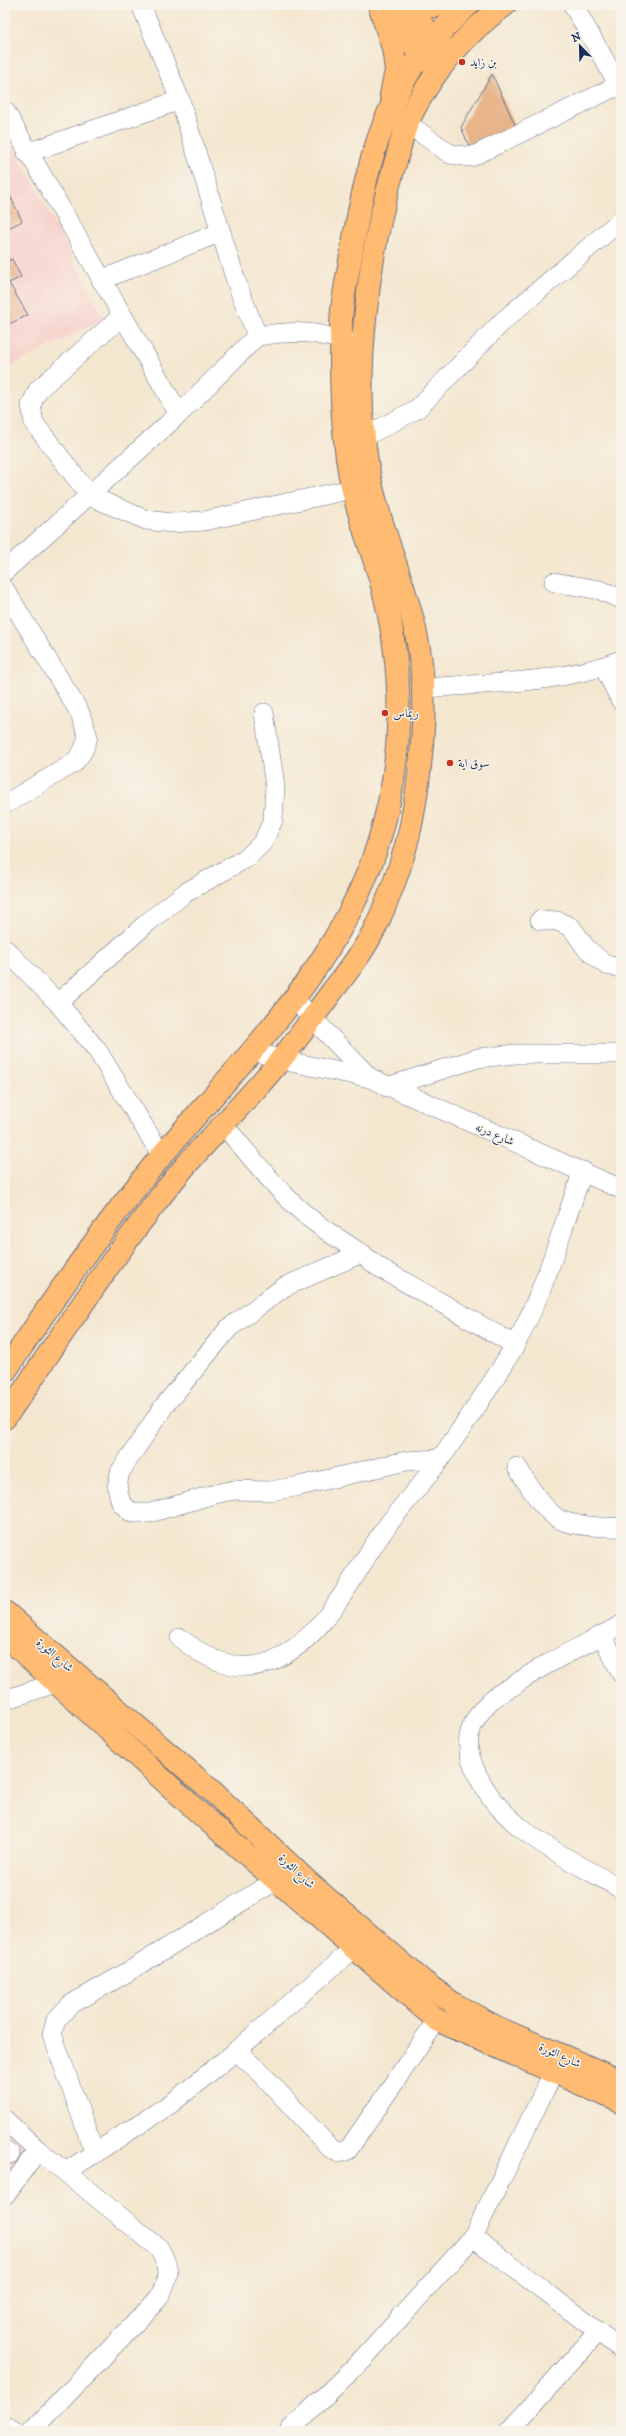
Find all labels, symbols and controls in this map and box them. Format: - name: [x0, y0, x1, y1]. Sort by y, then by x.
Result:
- north arrow: [560, 26, 600, 66]
- text: N: [570, 30, 583, 46]
- place label: بن زايد: [470, 55, 498, 70]
- marker: بن زايد: [457, 57, 467, 67]
- place label: ريماس: [393, 706, 419, 721]
- marker: ريماس: [380, 708, 390, 718]
- place label: سوق اية: [458, 756, 489, 771]
- marker: سوق اية: [445, 758, 455, 768]
- street label: شارع درنه: [472, 1120, 517, 1152]
- street label: شارع الثورة: [31, 1635, 76, 1678]
- street label: شارع الثورة: [273, 1851, 318, 1894]
- street label: شارع الثورة: [535, 2040, 583, 2074]

